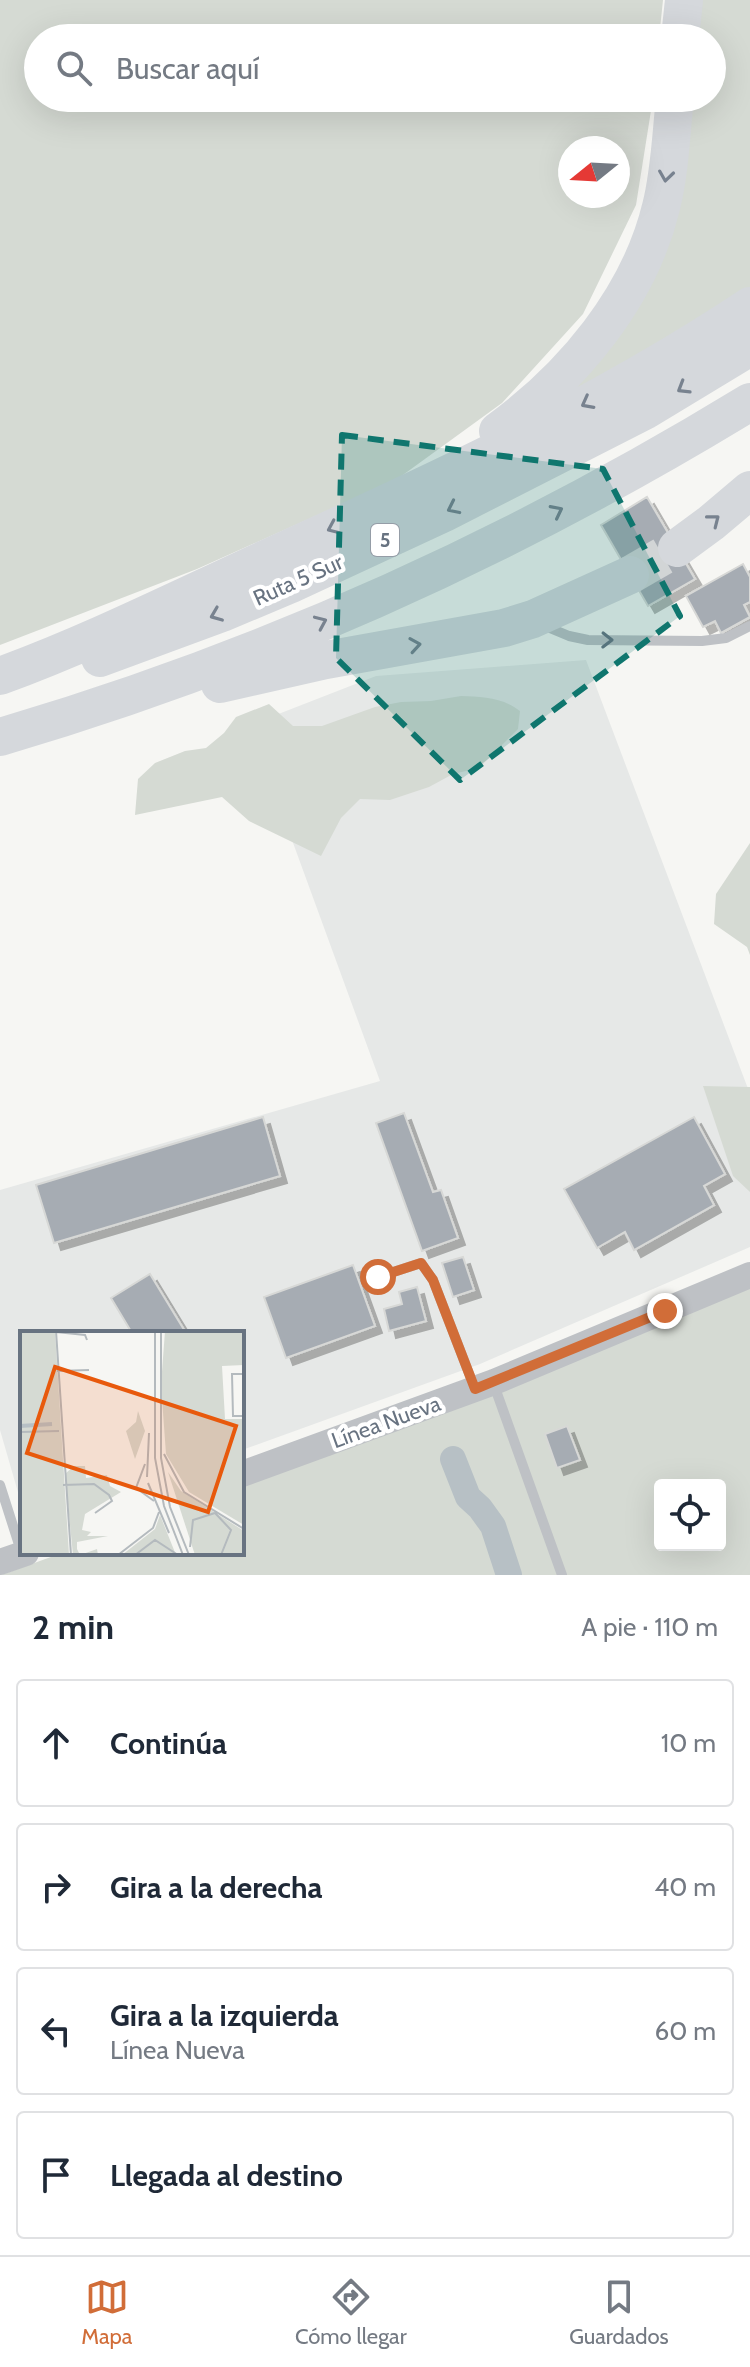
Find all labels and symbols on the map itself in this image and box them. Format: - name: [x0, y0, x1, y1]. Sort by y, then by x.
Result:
- north arrow: [558, 136, 630, 208]
- one-way arrow: [658, 169, 675, 182]
- one-way arrow: [677, 378, 692, 393]
- one-way arrow: [580, 394, 595, 409]
- one-way arrow: [447, 498, 461, 514]
- one-way arrow: [548, 506, 563, 521]
- one-way arrow: [705, 515, 719, 530]
- one-way arrow: [327, 518, 341, 534]
- road number: 5: [371, 524, 399, 556]
- street label: Ruta 5 Sur: [249, 548, 347, 612]
- one-way arrow: [210, 606, 224, 622]
- one-way arrow: [313, 615, 328, 631]
- one-way arrow: [601, 631, 614, 649]
- one-way arrow: [409, 637, 422, 654]
- route start: [360, 1259, 396, 1295]
- route end: [647, 1293, 683, 1329]
- inset map: [20, 1331, 244, 1555]
- street label: Línea Nueva: [328, 1390, 445, 1454]

